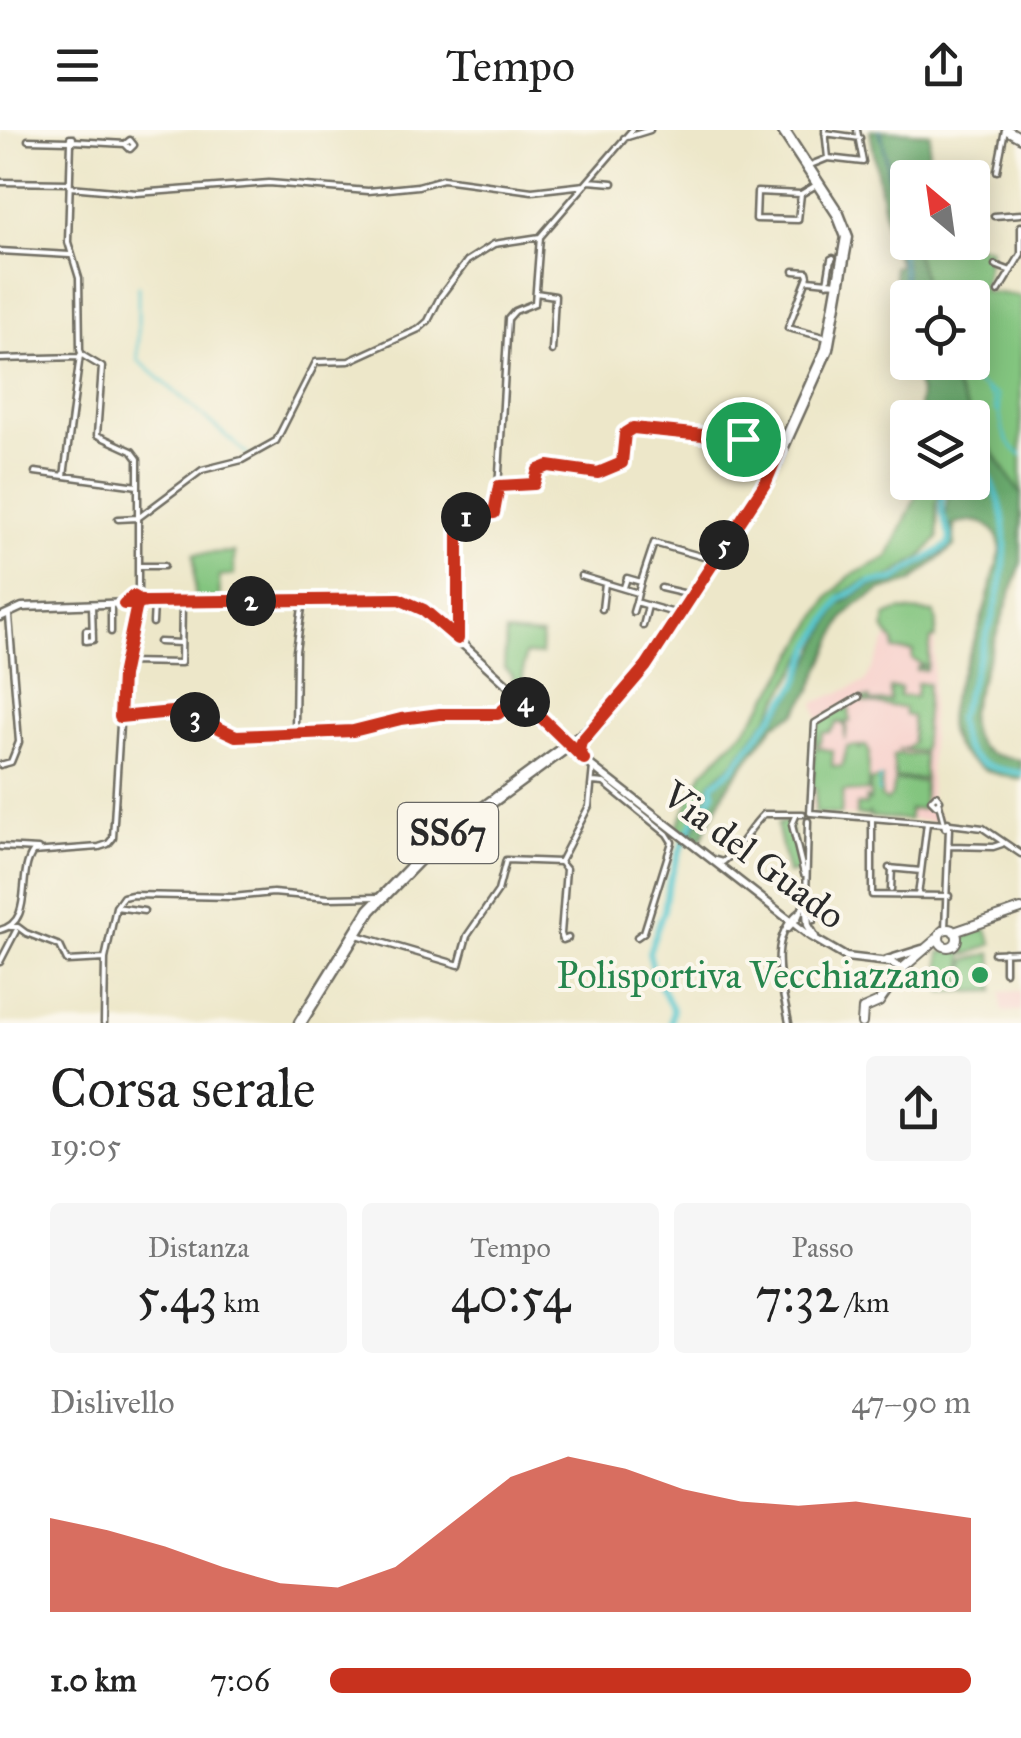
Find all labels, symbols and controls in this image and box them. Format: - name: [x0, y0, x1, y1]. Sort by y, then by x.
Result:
- icon: menu: [50, 38, 105, 93]
- text: Tempo: [446, 38, 575, 93]
- icon: share: [916, 38, 971, 93]
- north arrow: [890, 160, 990, 260]
- map controls: [890, 160, 990, 500]
- button: locate: [890, 280, 990, 380]
- pin: [701, 397, 786, 482]
- button: layers: [890, 400, 990, 500]
- icon: arrive: [716, 412, 771, 467]
- pin: 1: [441, 492, 491, 542]
- text: 1: [460, 499, 472, 534]
- pin: 5: [699, 520, 749, 570]
- text: 5: [717, 527, 731, 562]
- pin: 2: [226, 576, 276, 626]
- text: 2: [244, 583, 258, 618]
- pin: 4: [500, 677, 550, 727]
- text: 4: [517, 684, 533, 719]
- pin: 3: [170, 692, 220, 742]
- text: 3: [189, 699, 201, 734]
- street label: Via del Guado: [653, 771, 855, 939]
- road number: SS67: [398, 803, 498, 863]
- place label: Polisportiva Vecchiazzano: [556, 952, 960, 998]
- marker: Polisportiva Vecchiazzano: [969, 964, 991, 986]
- text: Corsa serale: [50, 1055, 316, 1122]
- button: share: [866, 1056, 971, 1161]
- text: 19:05: [50, 1126, 121, 1165]
- text: Distanza: [148, 1230, 249, 1265]
- text: Tempo: [470, 1230, 551, 1265]
- text: Passo: [791, 1230, 854, 1265]
- text: 5.43: [137, 1265, 218, 1326]
- text: 40:54: [451, 1265, 570, 1326]
- text: 7:32: [755, 1265, 839, 1326]
- text: km: [218, 1285, 260, 1320]
- text: /km: [839, 1285, 890, 1320]
- text: Dislivello: [50, 1383, 175, 1422]
- text: 47–90 m: [851, 1383, 971, 1422]
- text: 1.0 km: [50, 1661, 137, 1700]
- text: 7:06: [210, 1661, 270, 1700]

